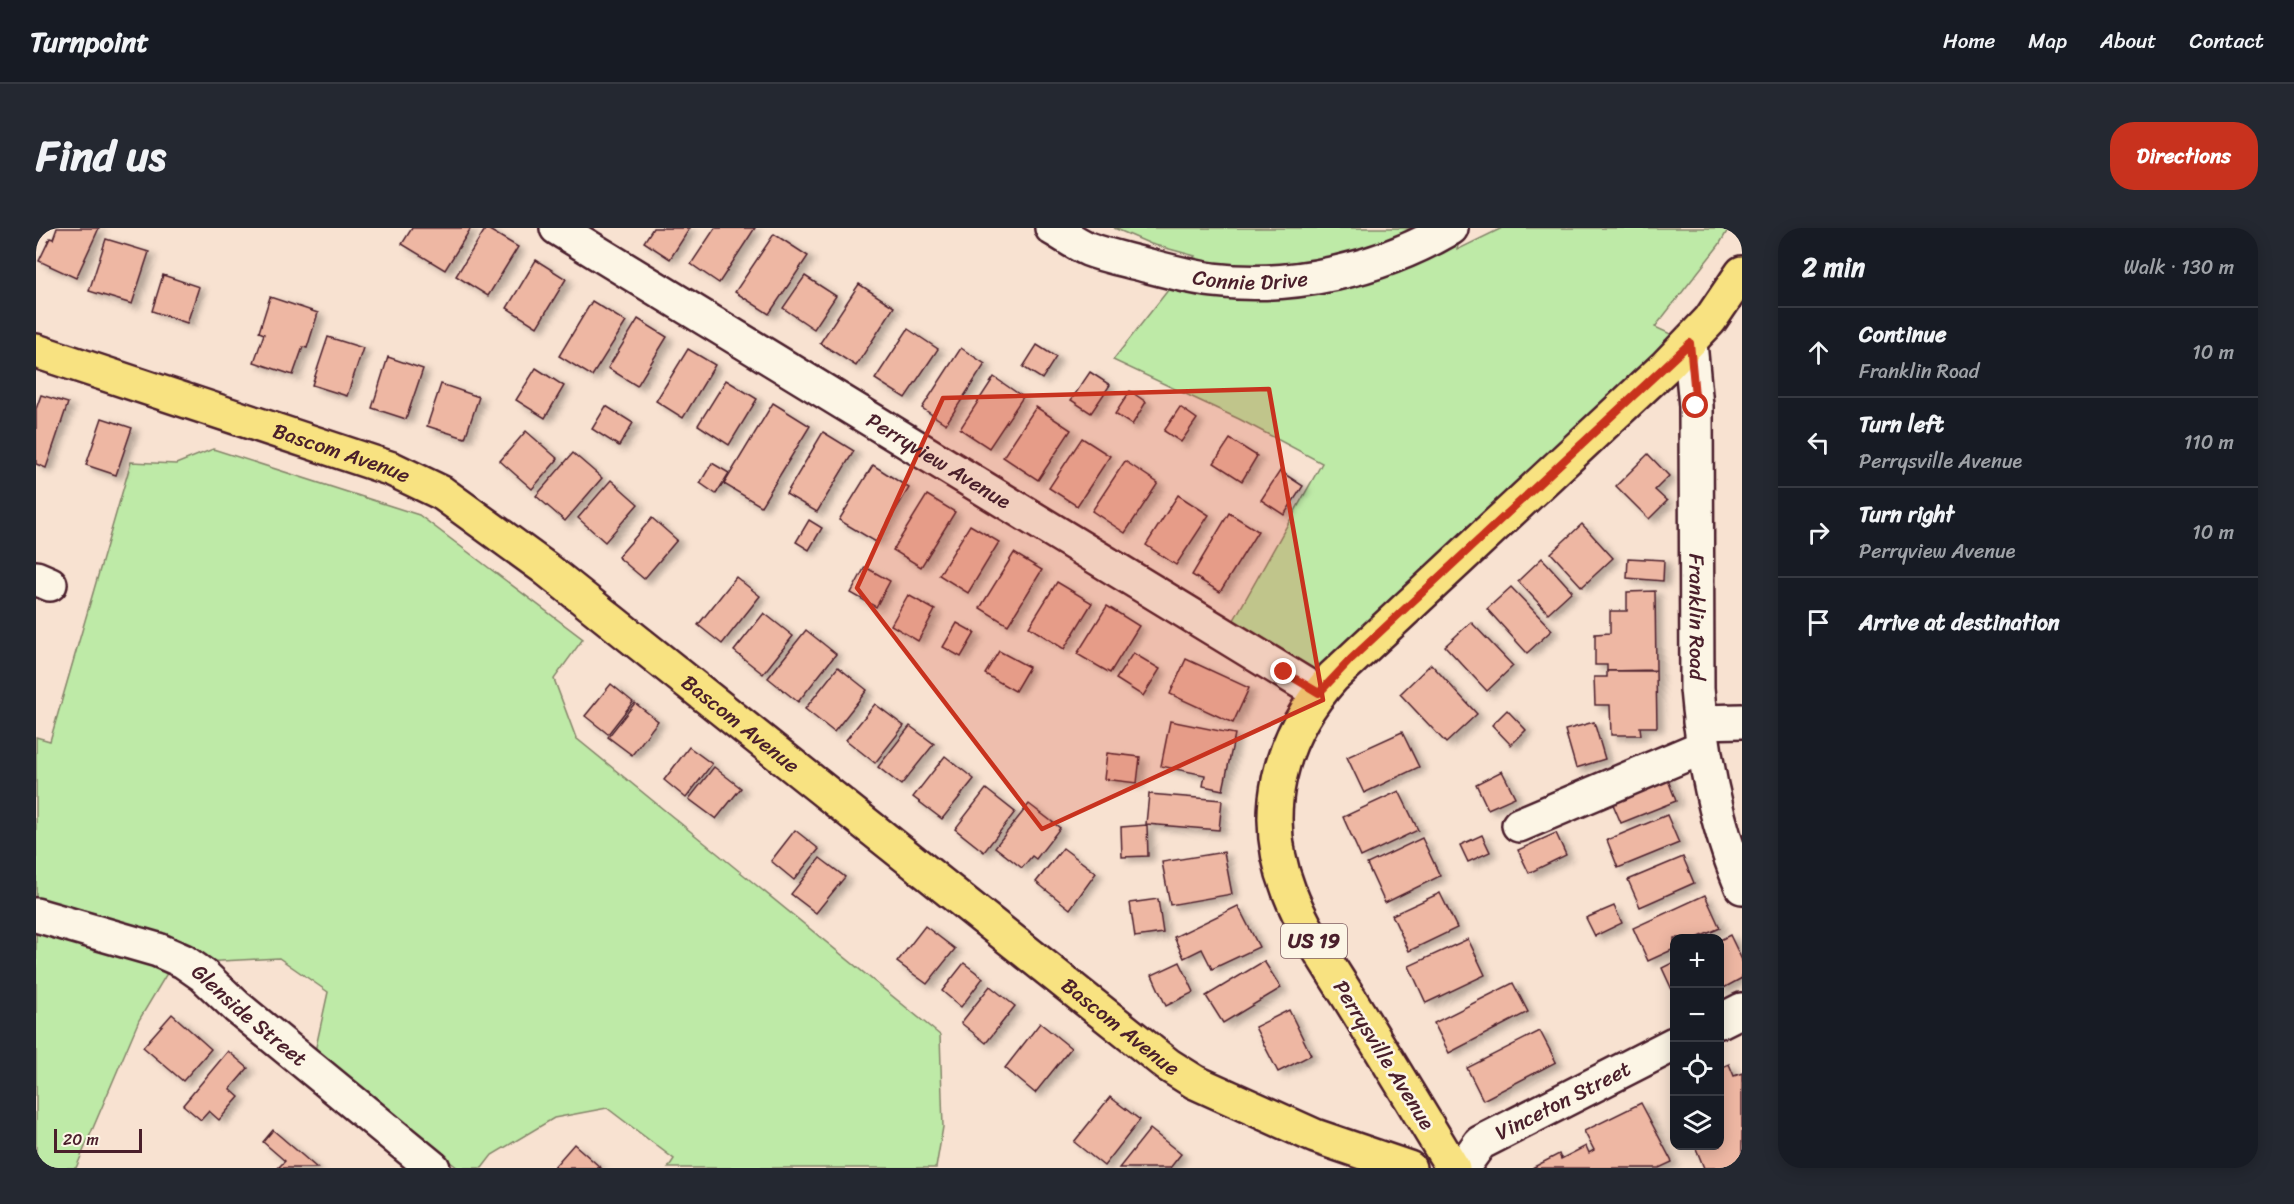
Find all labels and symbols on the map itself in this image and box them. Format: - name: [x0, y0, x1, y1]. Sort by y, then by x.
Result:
- street label: Connie Drive: [1190, 258, 1311, 302]
- route start: [1682, 392, 1708, 418]
- street label: Perryview Avenue: [859, 402, 1019, 520]
- street label: Bascom Avenue: [268, 412, 417, 494]
- street label: Franklin Road: [1678, 553, 1716, 682]
- route end: [1270, 658, 1296, 684]
- street label: Bascom Avenue: [673, 664, 809, 784]
- road number: US 19: [1281, 924, 1347, 958]
- street label: Glenside Street: [183, 953, 316, 1077]
- street label: Bascom Avenue: [1053, 967, 1187, 1087]
- street label: Perrysville Avenue: [1322, 972, 1446, 1138]
- street label: Vinceton Street: [1488, 1050, 1638, 1151]
- scale bar: [54, 1126, 142, 1154]

